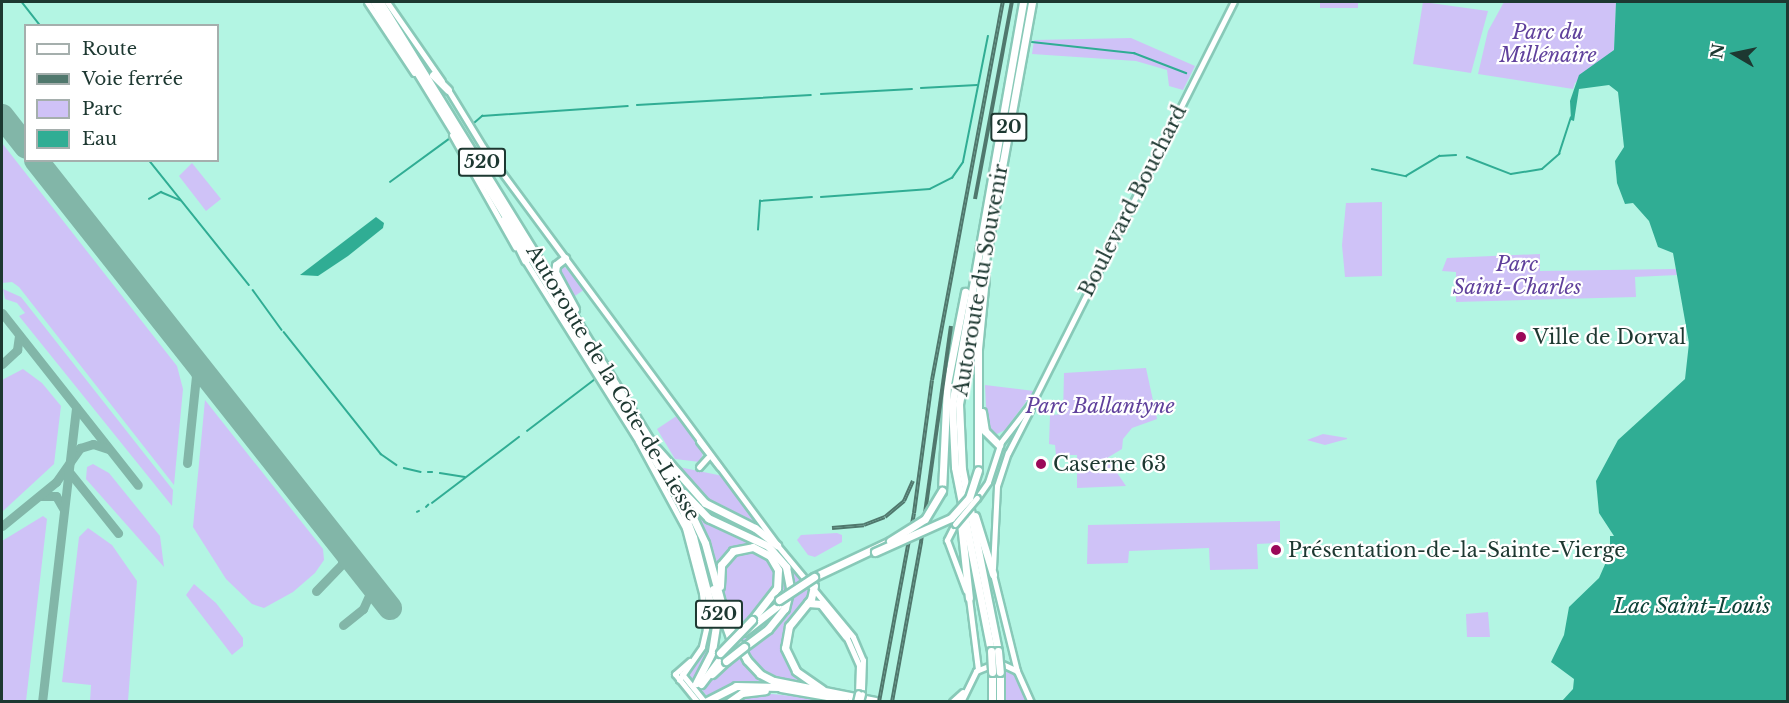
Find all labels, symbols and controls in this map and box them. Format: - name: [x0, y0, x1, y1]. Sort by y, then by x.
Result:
- park label: Parc du Millénaire: [1499, 20, 1597, 67]
- legend: [24, 24, 219, 162]
- north arrow: [1705, 24, 1765, 84]
- text: Route: [82, 38, 137, 60]
- text: N: [1706, 42, 1728, 60]
- text: Voie ferrée: [82, 68, 183, 90]
- text: Parc: [82, 98, 122, 120]
- street label: Boulevard Bouchard: [1074, 101, 1192, 301]
- road number: 20: [990, 112, 1028, 142]
- text: Eau: [82, 128, 117, 150]
- road number: 520: [456, 147, 508, 177]
- street label: Autoroute du Souvenir: [949, 162, 1013, 398]
- street label: Autoroute de la Côte-de-Liesse: [521, 241, 705, 525]
- park label: Parc Saint-Charles: [1453, 253, 1581, 300]
- place label: Ville de Dorval: [1533, 325, 1686, 349]
- marker: Ville de Dorval: [1514, 330, 1528, 344]
- park label: Parc Ballantyne: [1025, 394, 1175, 418]
- place label: Caserne 63: [1053, 452, 1166, 476]
- marker: Caserne 63: [1034, 457, 1048, 471]
- place label: Présentation-de-la-Sainte-Vierge: [1288, 538, 1626, 562]
- marker: Présentation-de-la-Sainte-Vierge: [1269, 543, 1283, 557]
- water label: Lac Saint-Louis: [1613, 593, 1771, 619]
- road number: 520: [694, 599, 744, 629]

